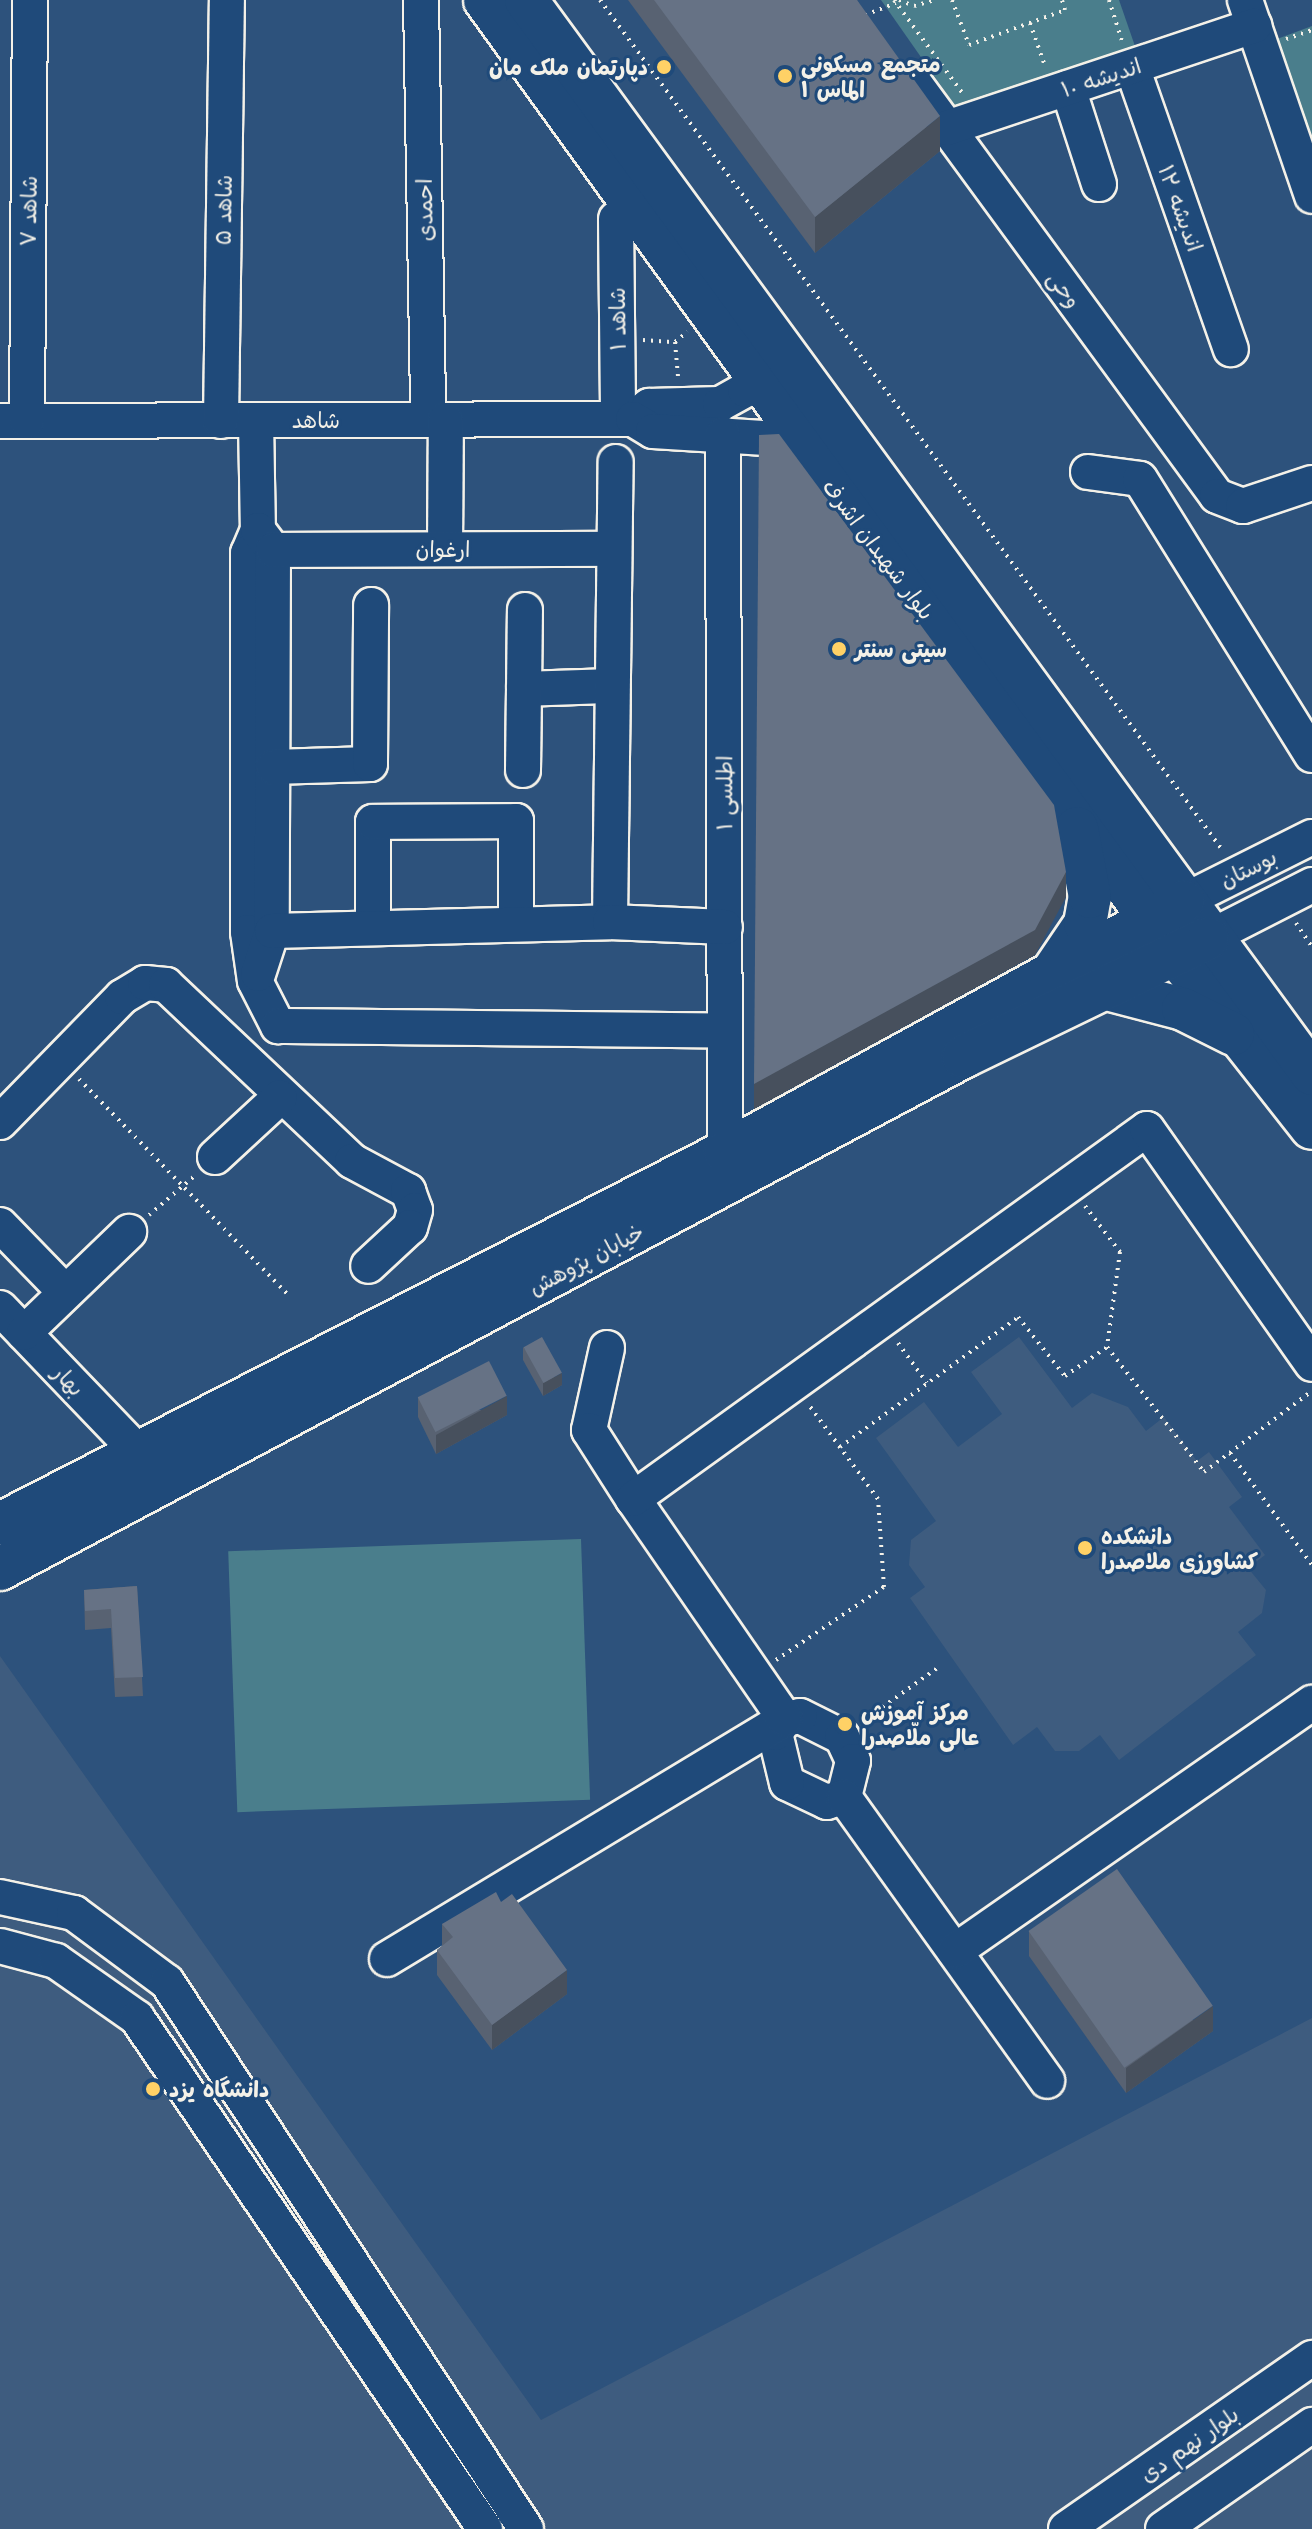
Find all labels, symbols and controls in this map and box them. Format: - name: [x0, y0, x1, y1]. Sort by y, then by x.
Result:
- place label: متجمع مسکونی الماس ۱: [801, 50, 941, 102]
- street label: اندیشه ۱۰: [1058, 52, 1144, 102]
- place label: دپارتمان ملک مان: [489, 54, 648, 80]
- marker: دپارتمان ملک مان: [655, 58, 673, 76]
- marker: متجمع مسکونی الماس ۱: [776, 67, 794, 85]
- street label: اندیشه ۱۲: [1153, 161, 1209, 255]
- street label: شاهد ۵: [209, 174, 237, 246]
- street label: شاهد ۷: [14, 175, 42, 247]
- street label: احمدی: [410, 178, 438, 242]
- street label: وحی: [1043, 265, 1087, 313]
- street label: شاهد ۱: [603, 287, 631, 351]
- street label: شاهد: [292, 407, 340, 433]
- street label: بلوار شهیدان اشرف: [818, 473, 940, 625]
- street label: ارغوان: [415, 536, 471, 562]
- place label: سیتی سنتر: [855, 636, 947, 662]
- marker: سیتی سنتر: [830, 640, 848, 658]
- street label: اطلسی ۱: [711, 756, 737, 830]
- street label: بوستان: [1215, 843, 1281, 893]
- street label: خیابان پژوهش: [524, 1218, 648, 1300]
- street label: بهار: [48, 1359, 90, 1401]
- place label: دانشکده کشاورزی ملاصدرا: [1101, 1522, 1258, 1574]
- marker: دانشکده کشاورزی ملاصدرا: [1076, 1539, 1094, 1557]
- place label: مرکز آموزش عالی ملّاصدرا: [861, 1698, 979, 1750]
- marker: مرکز آموزش عالی ملّاصدرا: [836, 1715, 854, 1733]
- place label: دانشگاه یزد: [169, 2076, 269, 2102]
- marker: دانشگاه یزد: [144, 2080, 162, 2098]
- street label: بلوار نهم دی: [1135, 2400, 1243, 2488]

